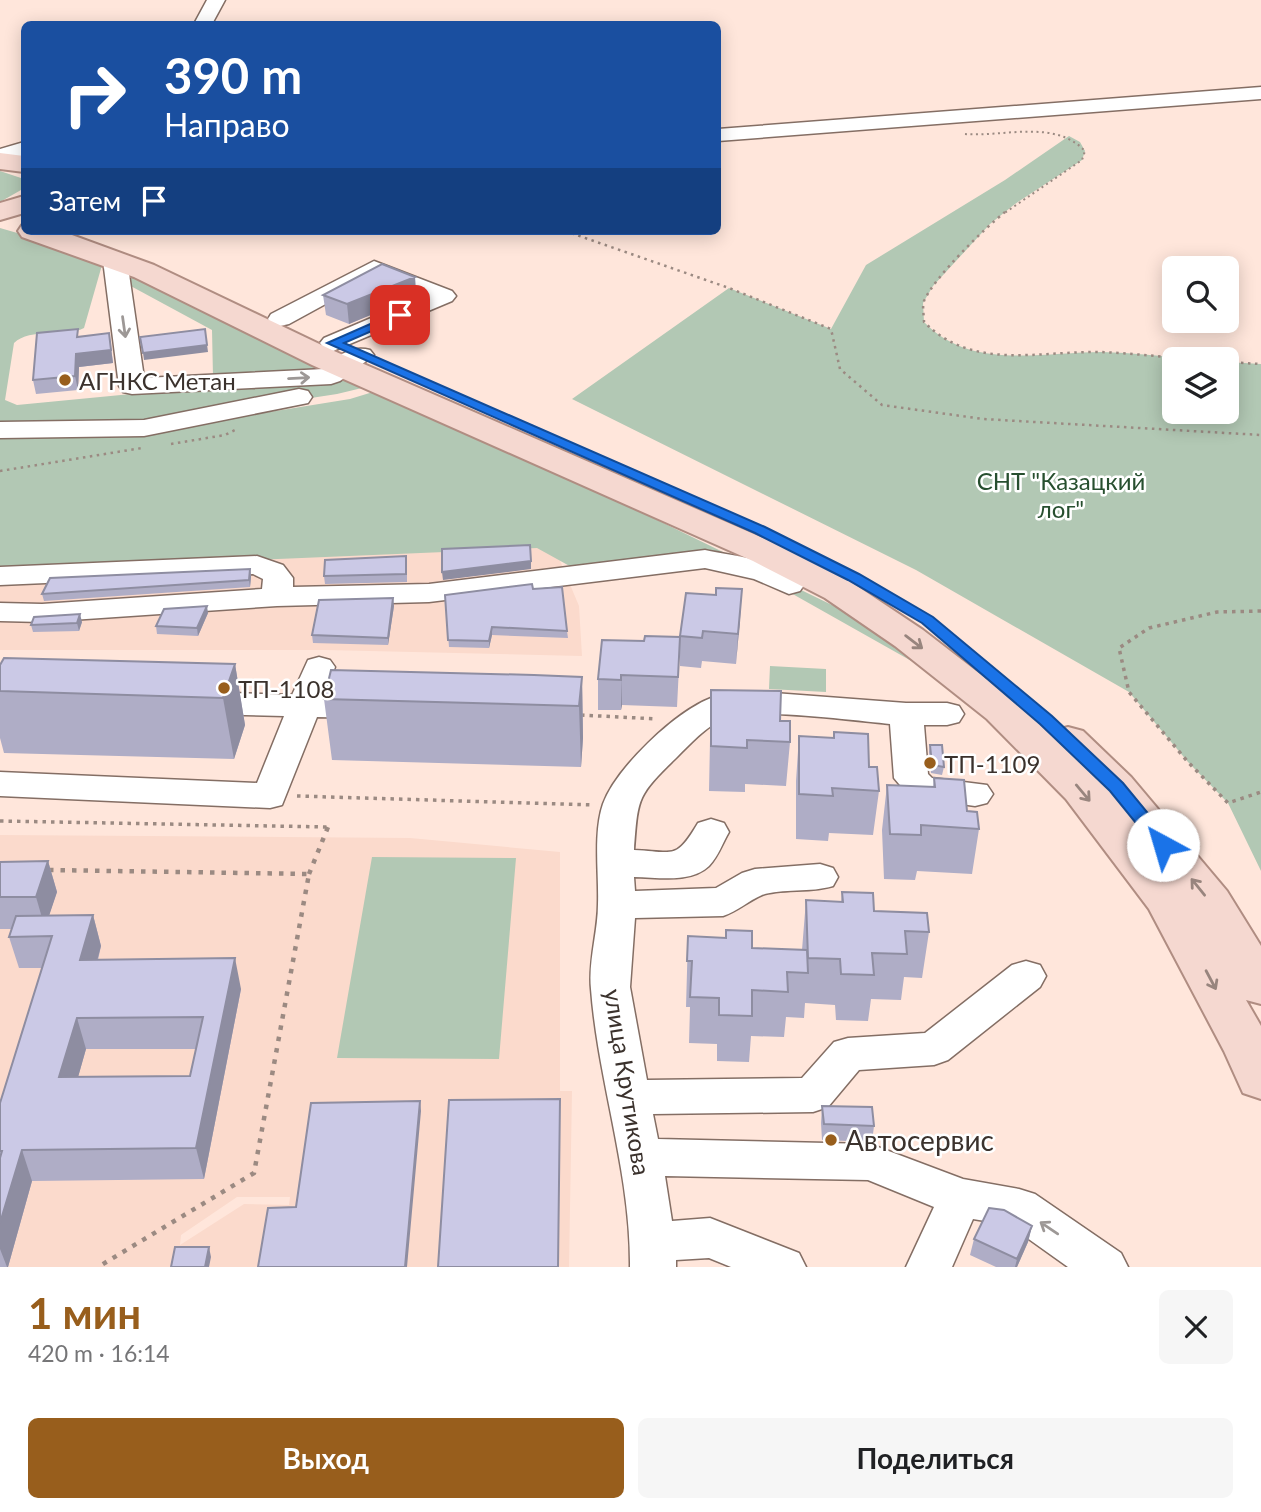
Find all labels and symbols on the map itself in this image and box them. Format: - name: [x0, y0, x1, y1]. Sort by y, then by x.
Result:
- pin: [370, 285, 430, 345]
- one-way arrow: [117, 315, 130, 338]
- place label: АГНКС Метан: [79, 366, 236, 395]
- one-way arrow: [287, 371, 310, 384]
- marker: АГНКС Метан: [57, 372, 73, 388]
- park label: СНТ "Казацкий лог": [977, 466, 1145, 523]
- one-way arrow: [904, 635, 923, 649]
- place label: ТП-1108: [238, 674, 334, 703]
- marker: ТП-1108: [216, 680, 232, 696]
- place label: ТП-1109: [944, 749, 1040, 778]
- marker: ТП-1109: [922, 755, 938, 771]
- one-way arrow: [1075, 784, 1091, 802]
- position arrow: [1126, 808, 1200, 882]
- one-way arrow: [1190, 879, 1205, 897]
- one-way arrow: [1205, 969, 1218, 990]
- street label: улица Крутикова: [599, 987, 657, 1177]
- place label: Автосервис: [845, 1123, 994, 1157]
- marker: Автосервис: [823, 1132, 839, 1148]
- one-way arrow: [1040, 1221, 1059, 1235]

